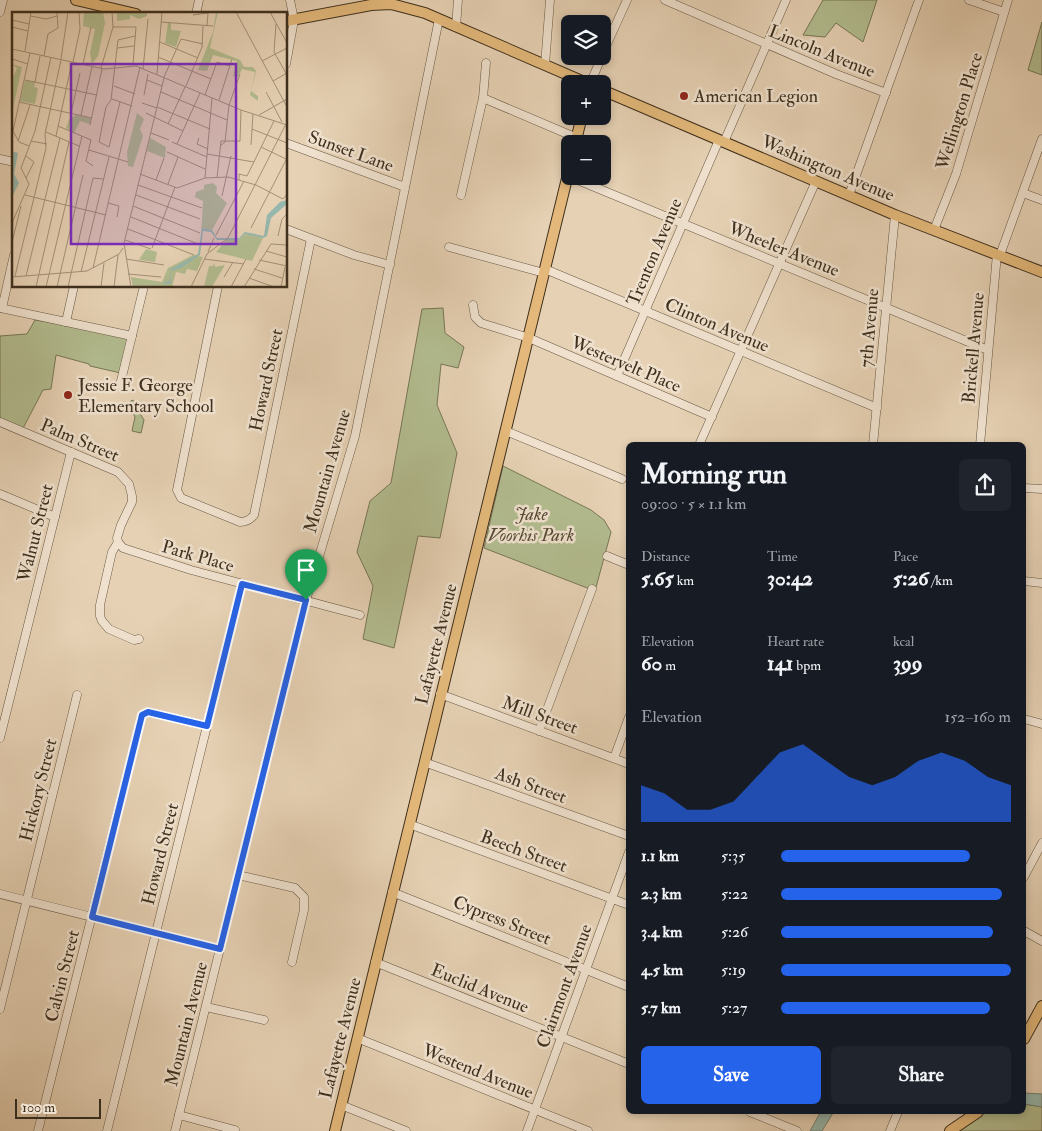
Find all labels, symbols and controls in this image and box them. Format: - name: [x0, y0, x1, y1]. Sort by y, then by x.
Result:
- inset map: [12, 12, 288, 288]
- map controls: [561, 15, 611, 185]
- button: layers: [561, 15, 611, 65]
- street label: Lincoln Avenue: [765, 20, 879, 83]
- street label: Wellington Place: [930, 49, 988, 173]
- button: +: [561, 75, 611, 125]
- place label: American Legion: [693, 85, 818, 108]
- marker: American Legion: [678, 90, 690, 102]
- street label: Sunset Lane: [305, 125, 397, 178]
- street label: Washington Avenue: [757, 130, 898, 207]
- button: −: [561, 135, 611, 185]
- street label: Trenton Avenue: [622, 195, 688, 309]
- street label: Wheeler Avenue: [724, 216, 843, 282]
- street label: 7th Avenue: [855, 287, 884, 369]
- street label: Brickell Avenue: [957, 291, 990, 405]
- street label: Clinton Avenue: [661, 293, 773, 358]
- street label: Howard Street: [244, 327, 289, 433]
- street label: Westervelt Place: [566, 331, 685, 398]
- place label: Jessie F. George Elementary School: [77, 374, 214, 418]
- marker: Jessie F. George Elementary School: [62, 389, 74, 401]
- street label: Mountain Avenue: [299, 406, 356, 536]
- street label: Palm Street: [37, 414, 123, 467]
- text: Morning run: [641, 457, 787, 492]
- button: share: [959, 459, 1011, 511]
- street label: Walnut Street: [12, 482, 59, 585]
- text: 09:00 · 5 × 1.1 km: [641, 494, 746, 514]
- park label: Jake Voorhis Park: [488, 503, 574, 547]
- street label: Park Place: [159, 535, 237, 578]
- text: Distance: [641, 548, 690, 565]
- text: Time: [767, 548, 798, 565]
- text: Pace: [893, 548, 918, 565]
- pin: [285, 549, 327, 600]
- icon: arrive: [292, 556, 320, 584]
- text: 5.65: [641, 565, 674, 592]
- text: 30:42: [767, 565, 813, 592]
- text: 5:26: [893, 565, 929, 592]
- text: km: [674, 572, 694, 589]
- text: /km: [929, 572, 953, 589]
- street label: Lafayette Avenue: [410, 581, 463, 707]
- text: Elevation: [641, 633, 694, 650]
- text: Heart rate: [767, 633, 824, 650]
- text: kcal: [893, 633, 914, 650]
- text: 60: [641, 650, 662, 677]
- text: 141: [767, 650, 793, 677]
- text: 399: [893, 650, 923, 677]
- text: m: [662, 657, 676, 674]
- text: bpm: [793, 657, 821, 674]
- street label: Mill Street: [499, 691, 581, 740]
- text: Elevation: [641, 707, 702, 727]
- text: 152–160 m: [944, 707, 1011, 727]
- street label: Hickory Street: [15, 736, 62, 844]
- street label: Ash Street: [491, 762, 570, 809]
- street label: Howard Street: [137, 801, 184, 907]
- street label: Beech Street: [477, 825, 571, 878]
- text: 1.1 km: [641, 846, 679, 866]
- text: 5:35: [721, 846, 745, 866]
- text: 2.3 km: [641, 884, 682, 904]
- text: 5:22: [721, 884, 748, 904]
- street label: Cypress Street: [449, 890, 554, 951]
- street label: Clairmont Avenue: [531, 921, 598, 1051]
- text: 3.4 km: [641, 922, 683, 942]
- text: 5:26: [721, 922, 748, 942]
- street label: Calvin Street: [40, 928, 85, 1025]
- street label: Euclid Avenue: [427, 958, 533, 1019]
- street label: Mountain Avenue: [160, 959, 213, 1089]
- text: 4.5 km: [641, 960, 683, 980]
- text: 5:19: [721, 960, 746, 980]
- street label: Lafayette Avenue: [314, 975, 367, 1101]
- text: 5.7 km: [641, 998, 681, 1018]
- text: 5:27: [721, 998, 747, 1018]
- street label: Westend Avenue: [418, 1038, 537, 1104]
- button: Save: [641, 1046, 821, 1104]
- button: Share: [831, 1046, 1011, 1104]
- scale bar: [15, 1096, 101, 1119]
- text: 100 m: [22, 1099, 55, 1116]

